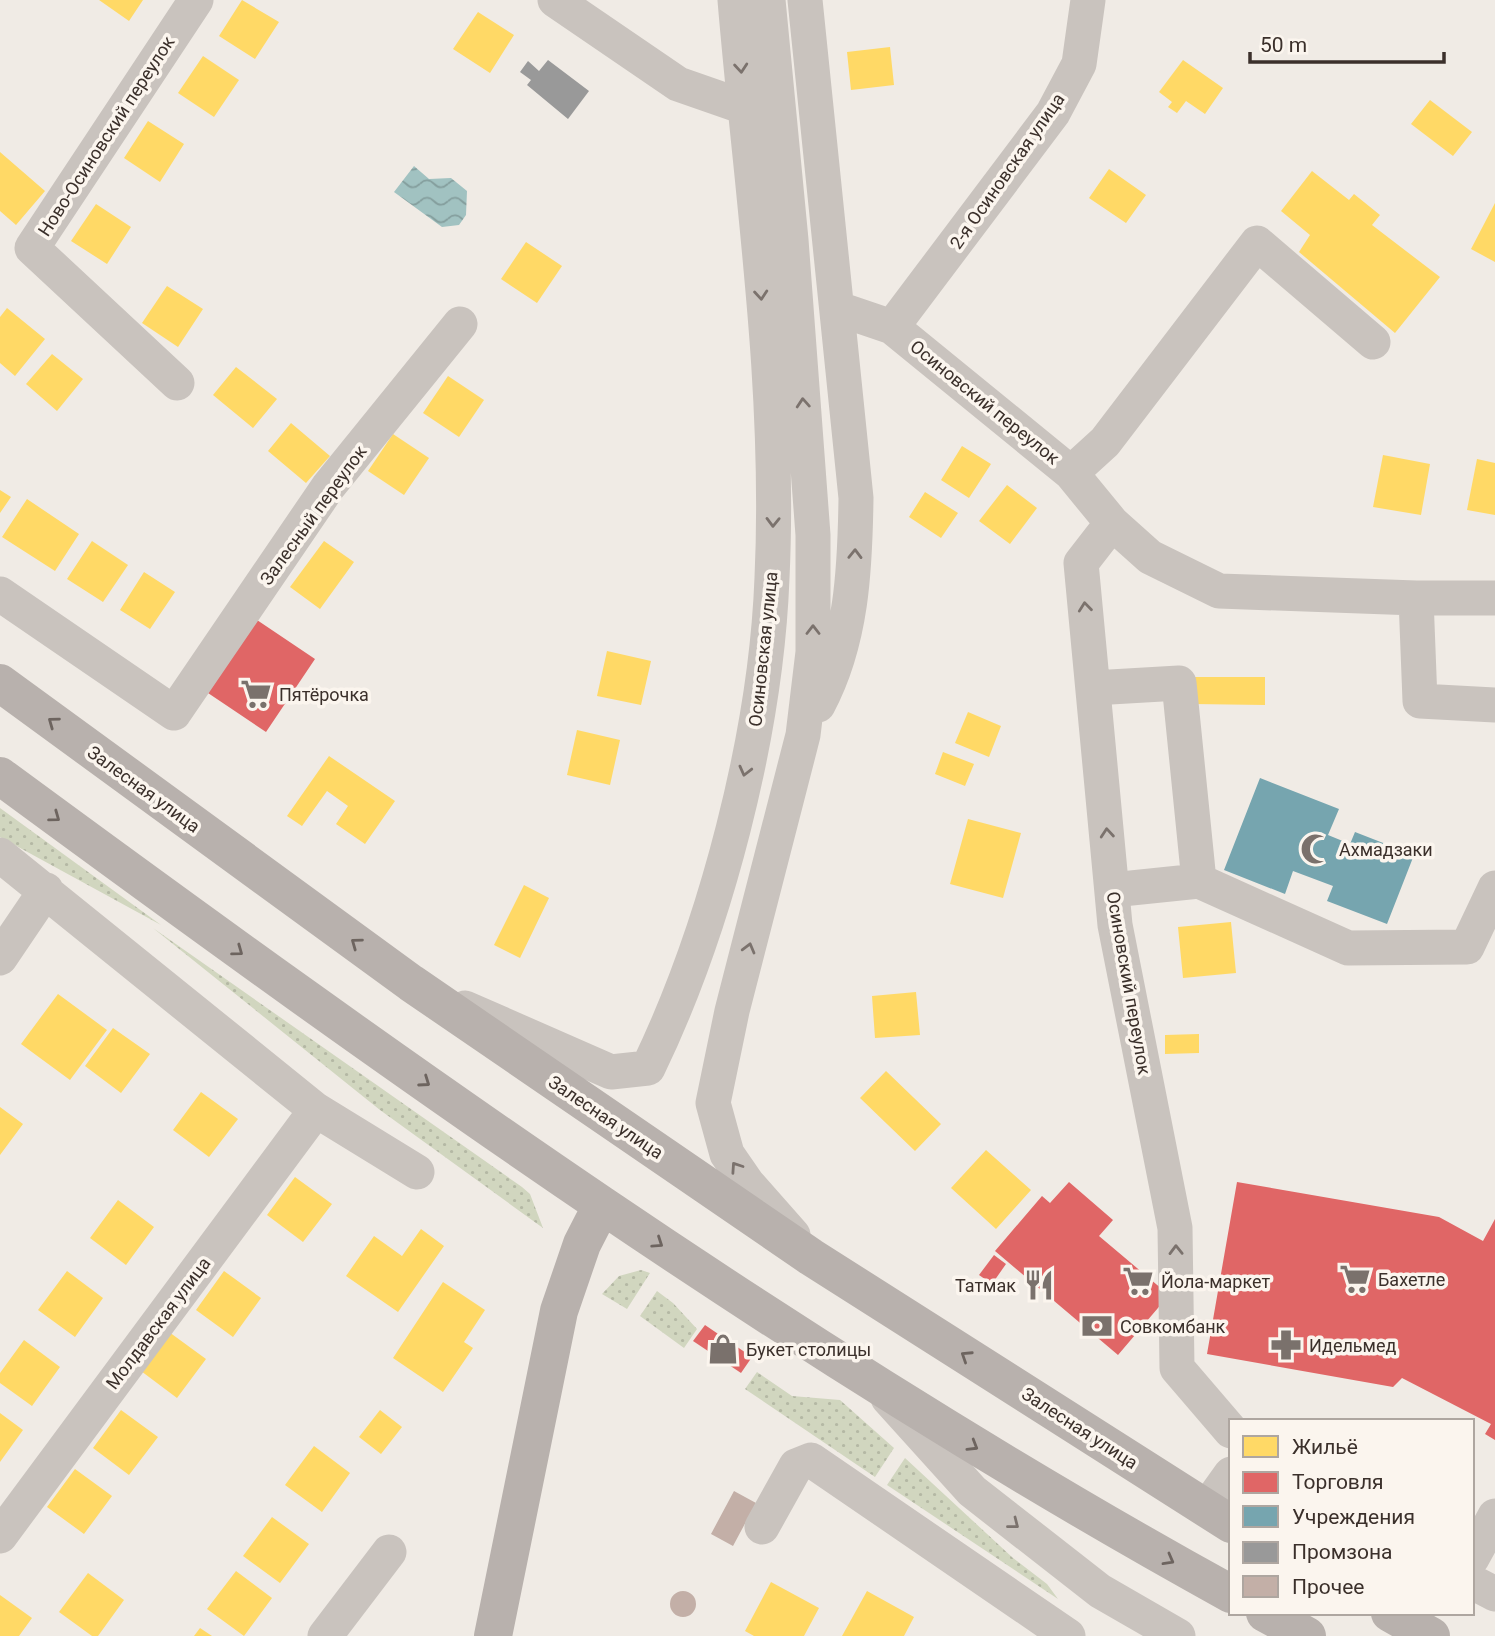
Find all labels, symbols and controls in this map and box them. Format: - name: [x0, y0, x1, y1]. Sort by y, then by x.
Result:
- scale bar: [1250, 21, 1444, 65]
- street label: Ново-Осиновский переулок: [33, 32, 179, 240]
- text: 50 m: [1260, 33, 1307, 57]
- one-way arrow: [733, 63, 748, 74]
- street label: 2-я Осиновская улица: [945, 89, 1069, 253]
- one-way arrow: [753, 289, 768, 300]
- street label: Осиновский переулок: [906, 335, 1064, 469]
- one-way arrow: [796, 397, 811, 408]
- street label: Залесный переулок: [255, 441, 371, 589]
- one-way arrow: [765, 517, 781, 527]
- one-way arrow: [847, 548, 863, 559]
- street label: Осиновская улица: [744, 570, 782, 728]
- one-way arrow: [1078, 601, 1093, 612]
- one-way arrow: [805, 624, 821, 635]
- supermarket icon: Пятёрочка: [239, 677, 273, 711]
- place label: Пятёрочка: [279, 684, 369, 705]
- one-way arrow: [49, 718, 61, 731]
- street label: Залесная улица: [84, 741, 204, 837]
- one-way arrow: [739, 765, 753, 777]
- one-way arrow: [47, 808, 60, 821]
- one-way arrow: [1100, 827, 1115, 838]
- mosque icon: Ахмадзаки: [1299, 832, 1333, 866]
- place label: Ахмадзаки: [1339, 839, 1433, 860]
- street label: Осиновский переулок: [1103, 890, 1155, 1076]
- one-way arrow: [351, 939, 364, 951]
- one-way arrow: [740, 942, 755, 954]
- one-way arrow: [230, 943, 243, 956]
- street label: Залесная улица: [545, 1071, 667, 1163]
- one-way arrow: [417, 1074, 430, 1086]
- one-way arrow: [732, 1162, 744, 1175]
- one-way arrow: [651, 1234, 664, 1247]
- one-way arrow: [1168, 1245, 1183, 1256]
- street label: Молдавская улица: [102, 1253, 214, 1393]
- supermarket icon: Бахетле: [1338, 1262, 1372, 1296]
- supermarket icon: Йола-маркет: [1121, 1264, 1155, 1298]
- restaurant icon: Татмак: [1022, 1268, 1056, 1302]
- place label: Бахетле: [1378, 1269, 1445, 1290]
- place label: Йола-маркет: [1161, 1271, 1270, 1292]
- place label: Татмак: [955, 1275, 1016, 1296]
- bank icon: Совкомбанк: [1080, 1309, 1114, 1343]
- place label: Совкомбанк: [1120, 1316, 1226, 1337]
- pharmacy icon: Идельмед: [1269, 1328, 1303, 1362]
- shop icon: Букет столицы: [706, 1332, 740, 1366]
- place label: Идельмед: [1309, 1335, 1397, 1356]
- place label: Букет столицы: [746, 1339, 871, 1360]
- one-way arrow: [961, 1351, 974, 1364]
- street label: Залесная улица: [1018, 1383, 1142, 1473]
- legend: [1229, 1419, 1474, 1615]
- text: Жильё: [1292, 1435, 1358, 1459]
- one-way arrow: [965, 1438, 978, 1451]
- text: Торговля: [1292, 1470, 1384, 1494]
- text: Учреждения: [1292, 1505, 1415, 1529]
- one-way arrow: [1007, 1515, 1019, 1528]
- text: Промзона: [1292, 1540, 1393, 1564]
- one-way arrow: [1162, 1552, 1175, 1565]
- text: Прочее: [1292, 1575, 1364, 1599]

